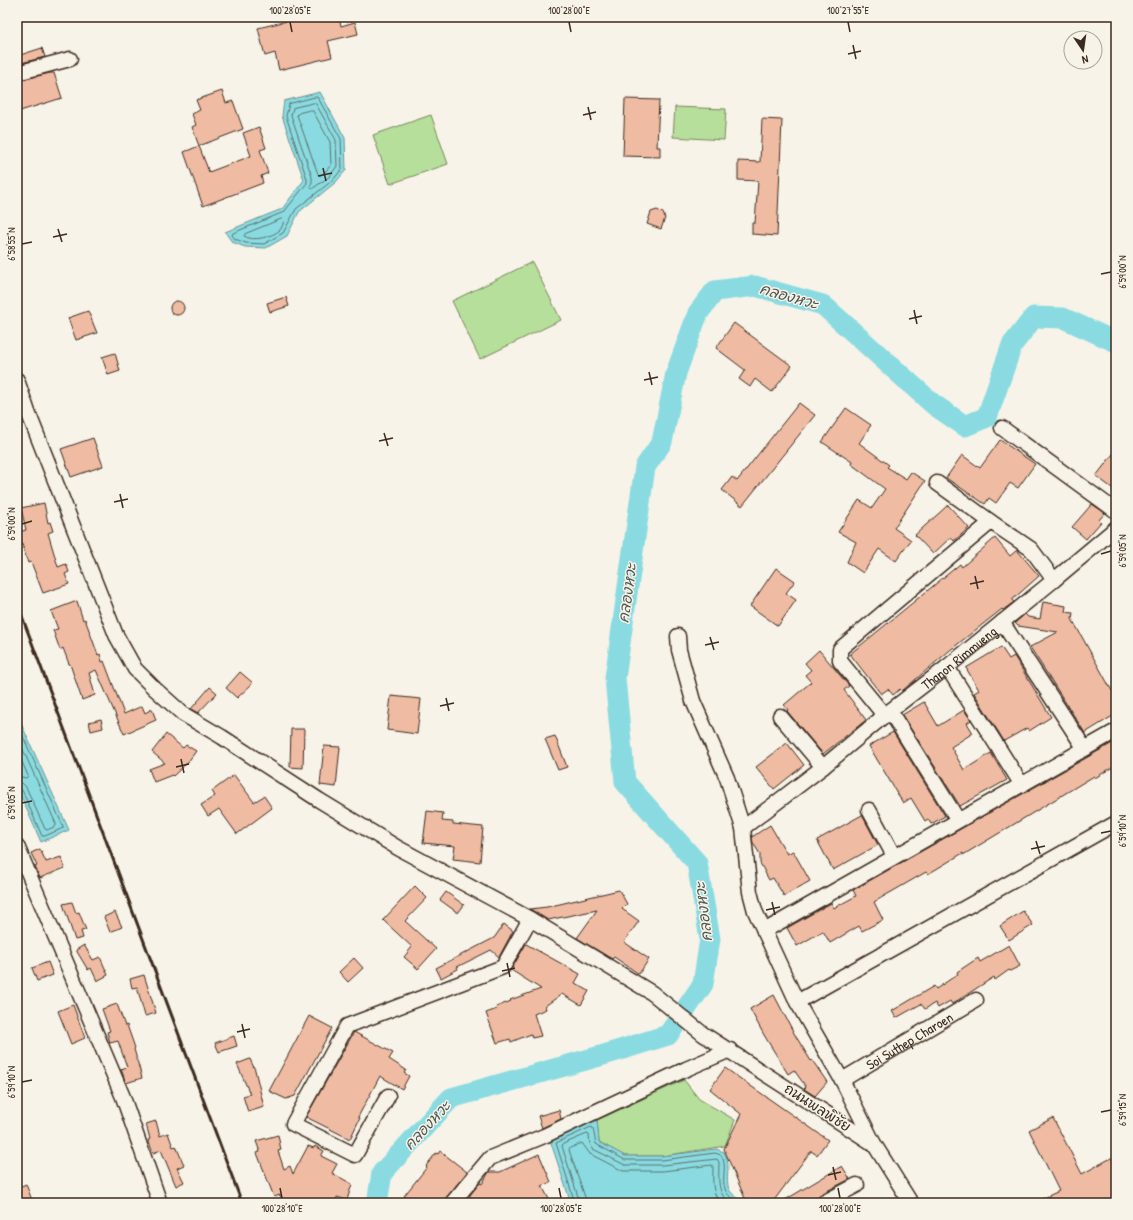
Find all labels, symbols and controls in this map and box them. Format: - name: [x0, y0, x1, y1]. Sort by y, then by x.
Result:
- text: 100°28'05"E: [269, 4, 311, 17]
- text: 100°28'00"E: [548, 4, 591, 17]
- text: 100°27'55"E: [827, 4, 870, 17]
- north arrow: [1063, 30, 1103, 70]
- text: N: [1081, 52, 1090, 67]
- text: 6°58'55"N: [5, 227, 18, 261]
- text: 6°59'00"N: [1116, 255, 1129, 289]
- water label: คลองหวะ: [757, 278, 822, 315]
- text: 6°59'00"N: [5, 507, 18, 541]
- text: 6°59'05"N: [1116, 535, 1129, 567]
- water label: คลองหวะ: [612, 560, 642, 624]
- street label: Thanon Rimmueng: [917, 621, 1001, 693]
- text: 6°59'05"N: [5, 787, 18, 819]
- text: 6°59'10"N: [1116, 815, 1129, 847]
- water label: คลองหวะ: [689, 879, 717, 943]
- street label: Soi Suthep Charoen: [862, 1007, 956, 1073]
- text: 6°59'10"N: [5, 1066, 18, 1098]
- street label: ถนนพลพิชัย: [781, 1078, 855, 1136]
- text: 6°59'15"N: [1116, 1094, 1129, 1126]
- water label: คลองหวะ: [399, 1095, 456, 1154]
- text: 100°28'10"E: [261, 1202, 303, 1215]
- text: 100°28'05"E: [540, 1202, 582, 1215]
- text: 100°28'00"E: [819, 1202, 862, 1215]

